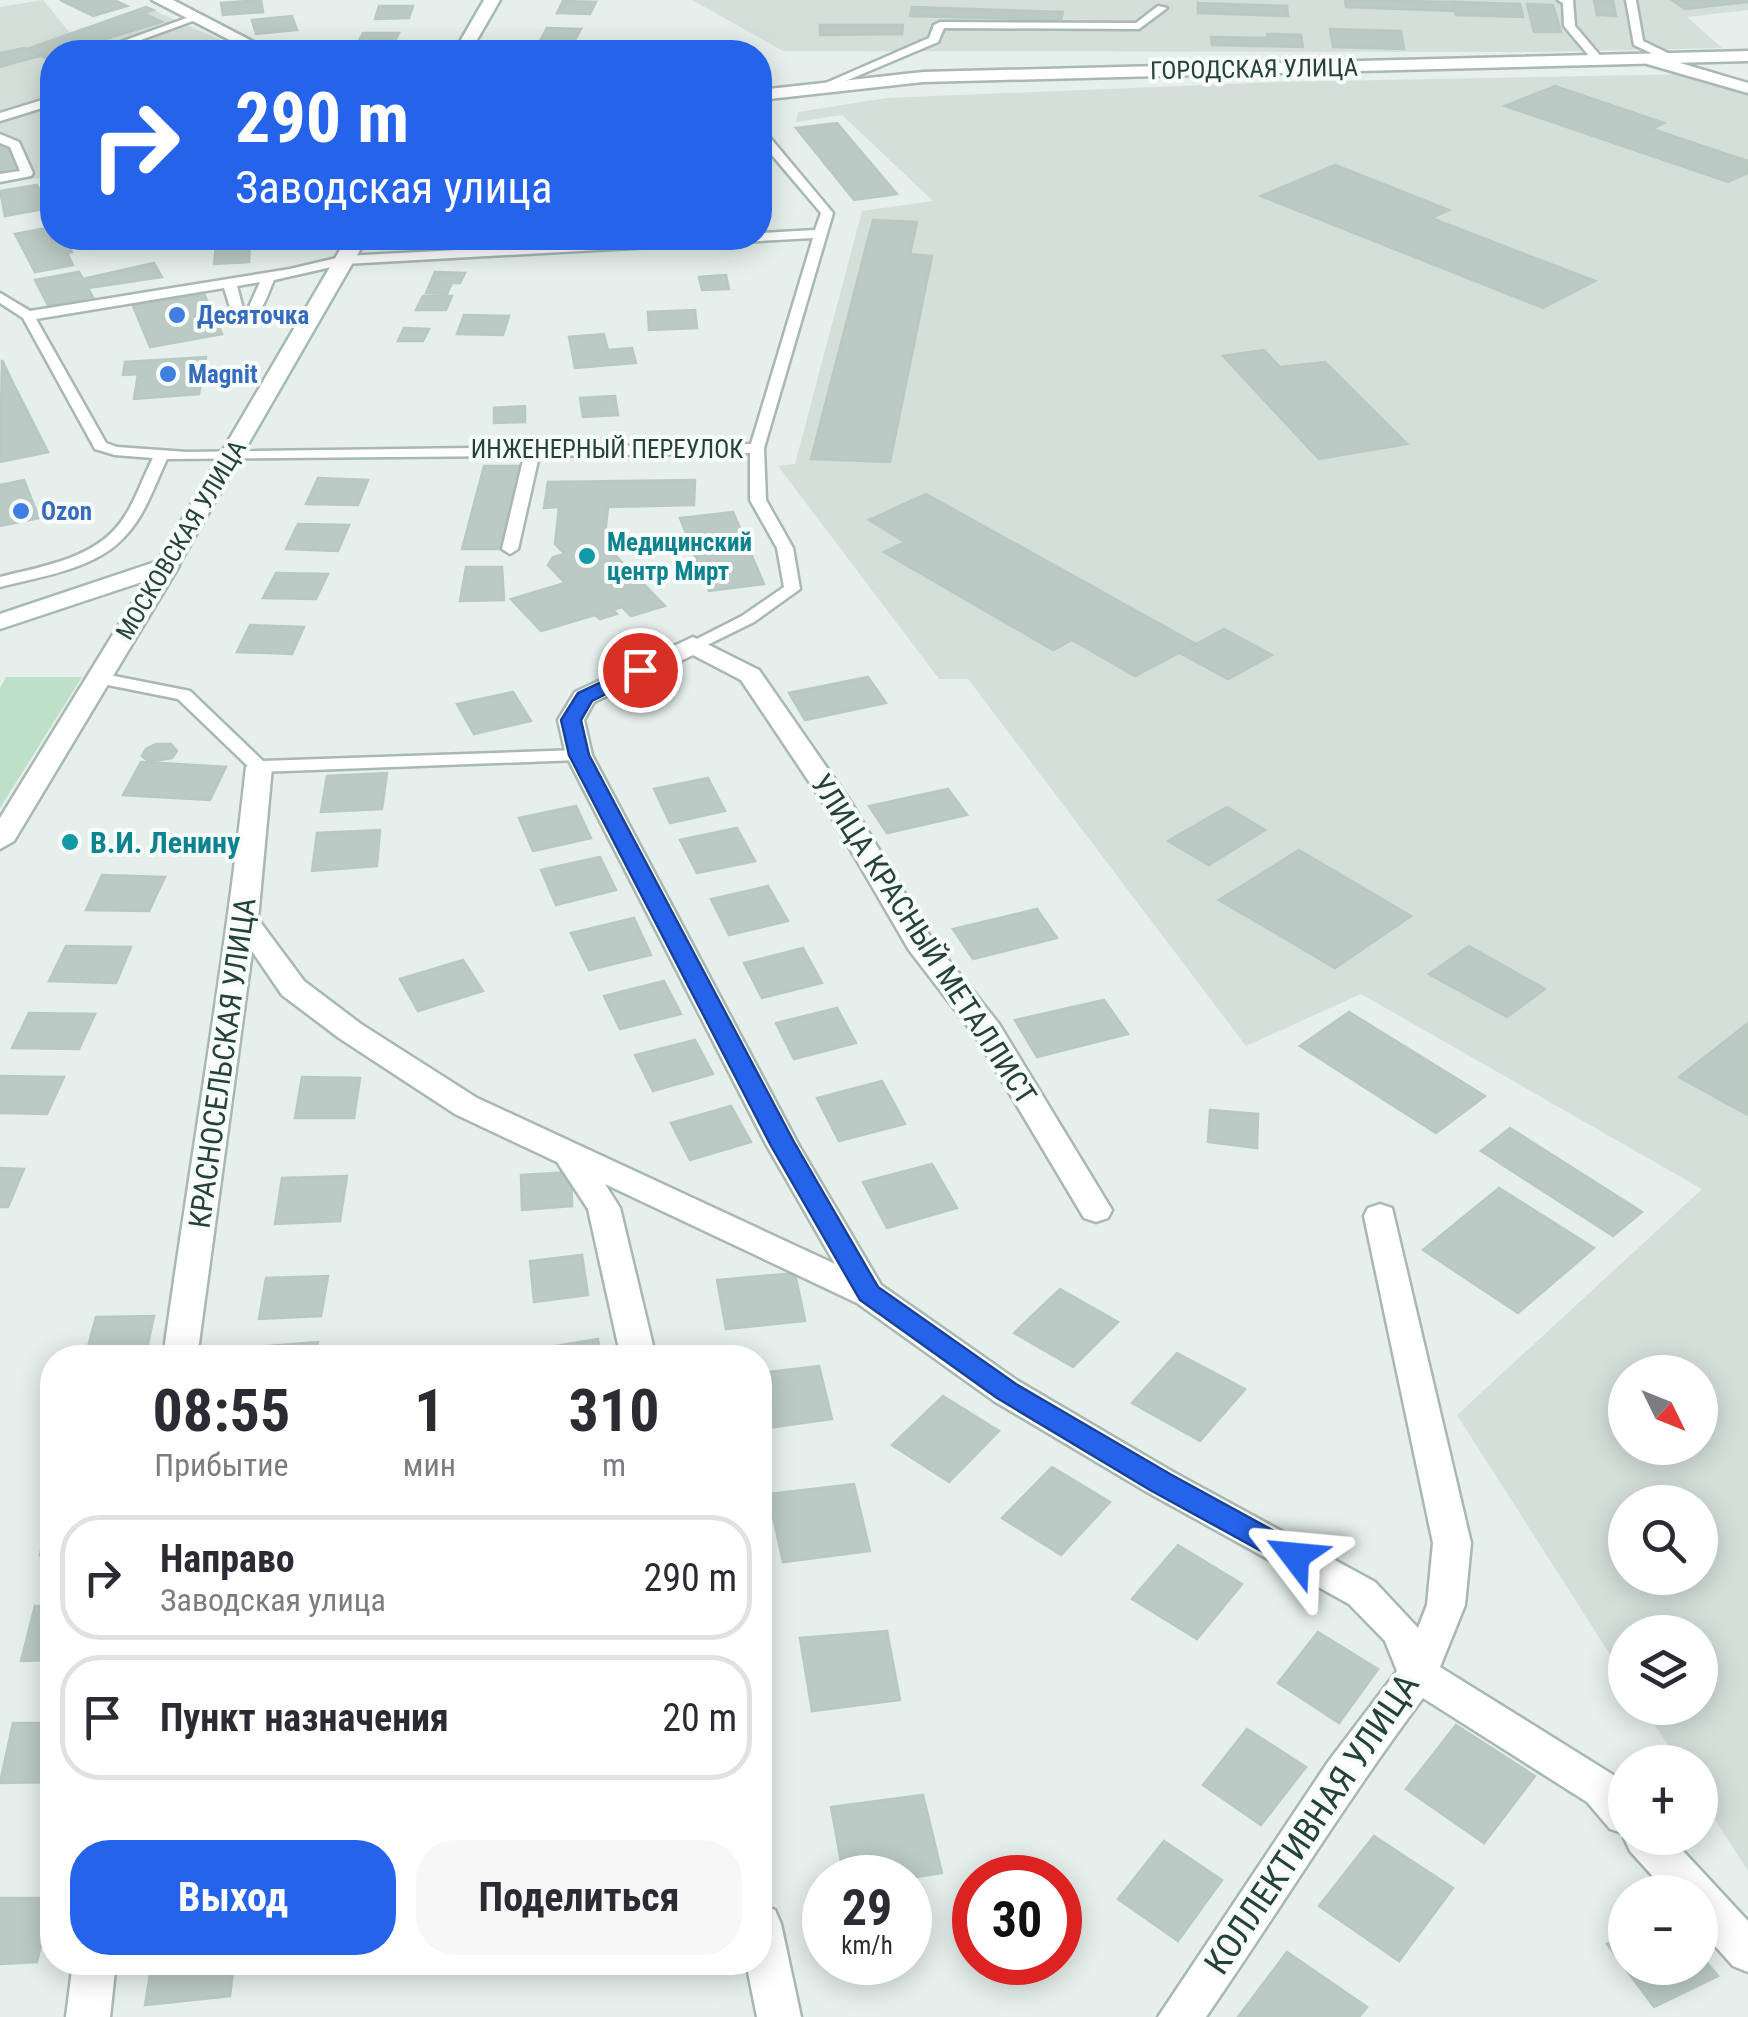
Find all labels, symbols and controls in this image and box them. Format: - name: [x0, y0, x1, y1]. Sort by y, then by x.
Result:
- street label: ГОРОДСКАЯ УЛИЦА: [1150, 53, 1358, 85]
- text: 290 m: [235, 77, 409, 159]
- icon: right: [70, 80, 200, 210]
- text: Заводская улица: [235, 161, 553, 214]
- place label: Десяточка: [197, 301, 309, 330]
- marker: Десяточка: [166, 304, 188, 326]
- place label: Magnit: [188, 360, 258, 389]
- marker: Magnit: [157, 363, 179, 385]
- street label: МОСКОВСКАЯ УЛИЦА: [110, 435, 252, 645]
- street label: ИНЖЕНЕРНЫЙ ПЕРЕУЛОК: [471, 435, 743, 464]
- place label: Ozon: [41, 497, 92, 526]
- marker: Ozon: [10, 500, 32, 522]
- place label: Медицинский центр Мирт: [607, 528, 752, 586]
- marker: Медицинский центр Мирт: [576, 545, 598, 567]
- pin: [598, 628, 683, 713]
- icon: arrive: [613, 643, 668, 698]
- street label: УЛИЦА КРАСНЫЙ МЕТАЛЛИСТ: [804, 767, 1044, 1111]
- place label: В.И. Ленину: [90, 825, 241, 860]
- marker: В.И. Ленину: [59, 831, 81, 853]
- street label: КРАСНОСЕЛЬСКАЯ УЛИЦА: [181, 895, 263, 1231]
- north arrow: [1608, 1355, 1718, 1465]
- map controls: [1608, 1355, 1718, 1985]
- text: 08:55: [153, 1375, 290, 1446]
- text: 1: [414, 1375, 445, 1446]
- text: 310: [569, 1375, 659, 1446]
- text: Прибытие: [154, 1446, 288, 1484]
- text: мин: [403, 1446, 456, 1484]
- text: m: [602, 1446, 626, 1484]
- button: search: [1608, 1485, 1718, 1595]
- position arrow: [1243, 1504, 1347, 1608]
- text: Направо: [160, 1537, 295, 1581]
- icon: right: [75, 1550, 130, 1605]
- text: 290 m: [643, 1556, 737, 1600]
- text: Заводская улица: [160, 1581, 386, 1619]
- button: layers: [1608, 1615, 1718, 1725]
- street label: КОЛЛЕКТИВНАЯ УЛИЦА: [1196, 1666, 1428, 1982]
- icon: arrive: [75, 1690, 130, 1745]
- text: Пункт назначения: [160, 1696, 449, 1740]
- text: 20 m: [662, 1696, 737, 1740]
- button: +: [1608, 1745, 1718, 1855]
- button: Выход: [70, 1840, 396, 1955]
- button: Поделиться: [416, 1840, 742, 1955]
- speed limit sign: 30: [952, 1855, 1082, 1985]
- button: −: [1608, 1875, 1718, 1985]
- text: 29: [842, 1879, 892, 1937]
- text: km/h: [841, 1931, 893, 1960]

